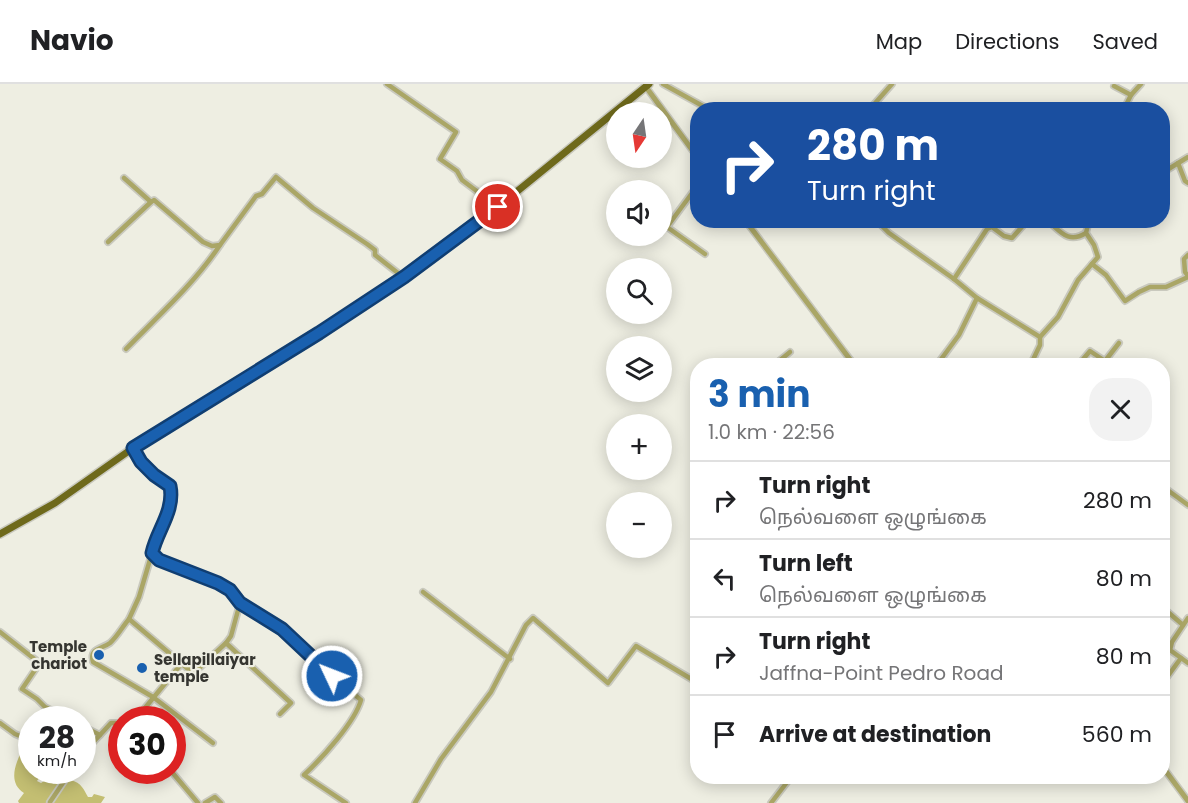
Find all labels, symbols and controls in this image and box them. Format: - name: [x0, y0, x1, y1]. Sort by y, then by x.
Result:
- text: Navio: [30, 21, 114, 60]
- text: Map: [876, 27, 922, 56]
- text: Directions: [955, 27, 1059, 56]
- text: Saved: [1092, 27, 1158, 56]
- north arrow: [606, 102, 672, 168]
- map controls: [606, 102, 672, 558]
- text: 280 m: [807, 116, 939, 175]
- icon: right: [708, 126, 786, 204]
- text: Turn right: [807, 172, 936, 209]
- button: sound: [606, 180, 672, 246]
- pin: [472, 181, 523, 232]
- icon: arrive: [481, 190, 514, 223]
- button: search: [606, 258, 672, 324]
- button: layers: [606, 336, 672, 402]
- text: 3 min: [708, 369, 810, 420]
- button: close: [1089, 378, 1152, 441]
- button: +: [606, 414, 672, 480]
- text: 1.0 km · 22:56: [708, 418, 835, 446]
- text: Turn right: [759, 470, 870, 501]
- icon: right: [708, 484, 741, 517]
- text: 280 m: [1083, 485, 1152, 516]
- button: −: [606, 492, 672, 558]
- text: நெல்வளை ஒழுங்கை: [759, 503, 987, 531]
- text: Turn left: [759, 548, 853, 579]
- icon: left: [708, 562, 741, 595]
- text: 80 m: [1096, 563, 1152, 594]
- text: நெல்வளை ஒழுங்கை: [759, 581, 987, 609]
- text: Turn right: [759, 626, 870, 657]
- place label: Temple chariot: [29, 636, 87, 674]
- icon: right: [708, 640, 741, 673]
- text: 80 m: [1096, 641, 1152, 672]
- position arrow: [300, 644, 364, 708]
- marker: Temple chariot: [92, 648, 106, 662]
- place label: Sellapillaiyar temple: [154, 649, 256, 687]
- text: Jaffna-Point Pedro Road: [759, 659, 1003, 687]
- marker: Sellapillaiyar temple: [135, 661, 149, 675]
- speed limit sign: 30: [108, 706, 186, 784]
- text: 28: [39, 716, 75, 759]
- icon: arrive: [708, 718, 741, 751]
- text: Arrive at destination: [759, 719, 991, 750]
- text: 560 m: [1082, 719, 1152, 750]
- text: km/h: [37, 750, 77, 771]

